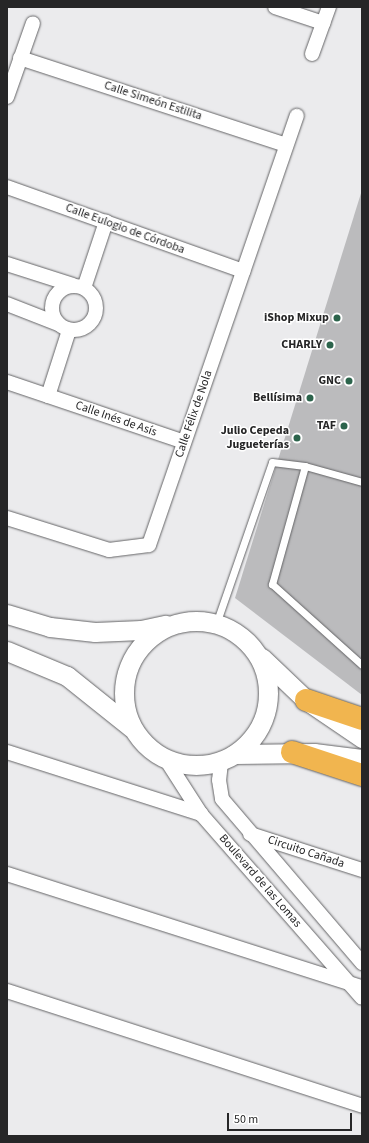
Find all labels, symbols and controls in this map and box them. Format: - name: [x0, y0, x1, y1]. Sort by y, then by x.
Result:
- street label: Calle Simeón Estilita: [102, 78, 204, 124]
- street label: Calle Eulogio de Córdoba: [63, 201, 187, 257]
- place label: iShop Mixup: [264, 311, 329, 325]
- marker: iShop Mixup: [332, 313, 342, 323]
- place label: CHARLY: [281, 338, 322, 352]
- marker: CHARLY: [325, 340, 335, 350]
- street label: Calle Félix de Nola: [172, 369, 216, 459]
- place label: GNC: [318, 374, 341, 388]
- marker: GNC: [344, 376, 354, 386]
- place label: Bellísima: [253, 391, 302, 405]
- marker: Bellísima: [305, 393, 315, 403]
- street label: Calle Inés de Asís: [73, 398, 159, 440]
- place label: TAF: [317, 419, 336, 433]
- marker: TAF: [339, 421, 349, 431]
- place label: Julio Cepeda Jugueterías: [221, 424, 289, 452]
- marker: Julio Cepeda Jugueterías: [292, 433, 302, 443]
- street label: Boulevard de las Lomas: [216, 832, 304, 930]
- street label: Circuito Cañada: [266, 833, 346, 871]
- scale bar: [229, 1105, 354, 1131]
- text: 50 m: [234, 1111, 258, 1128]

